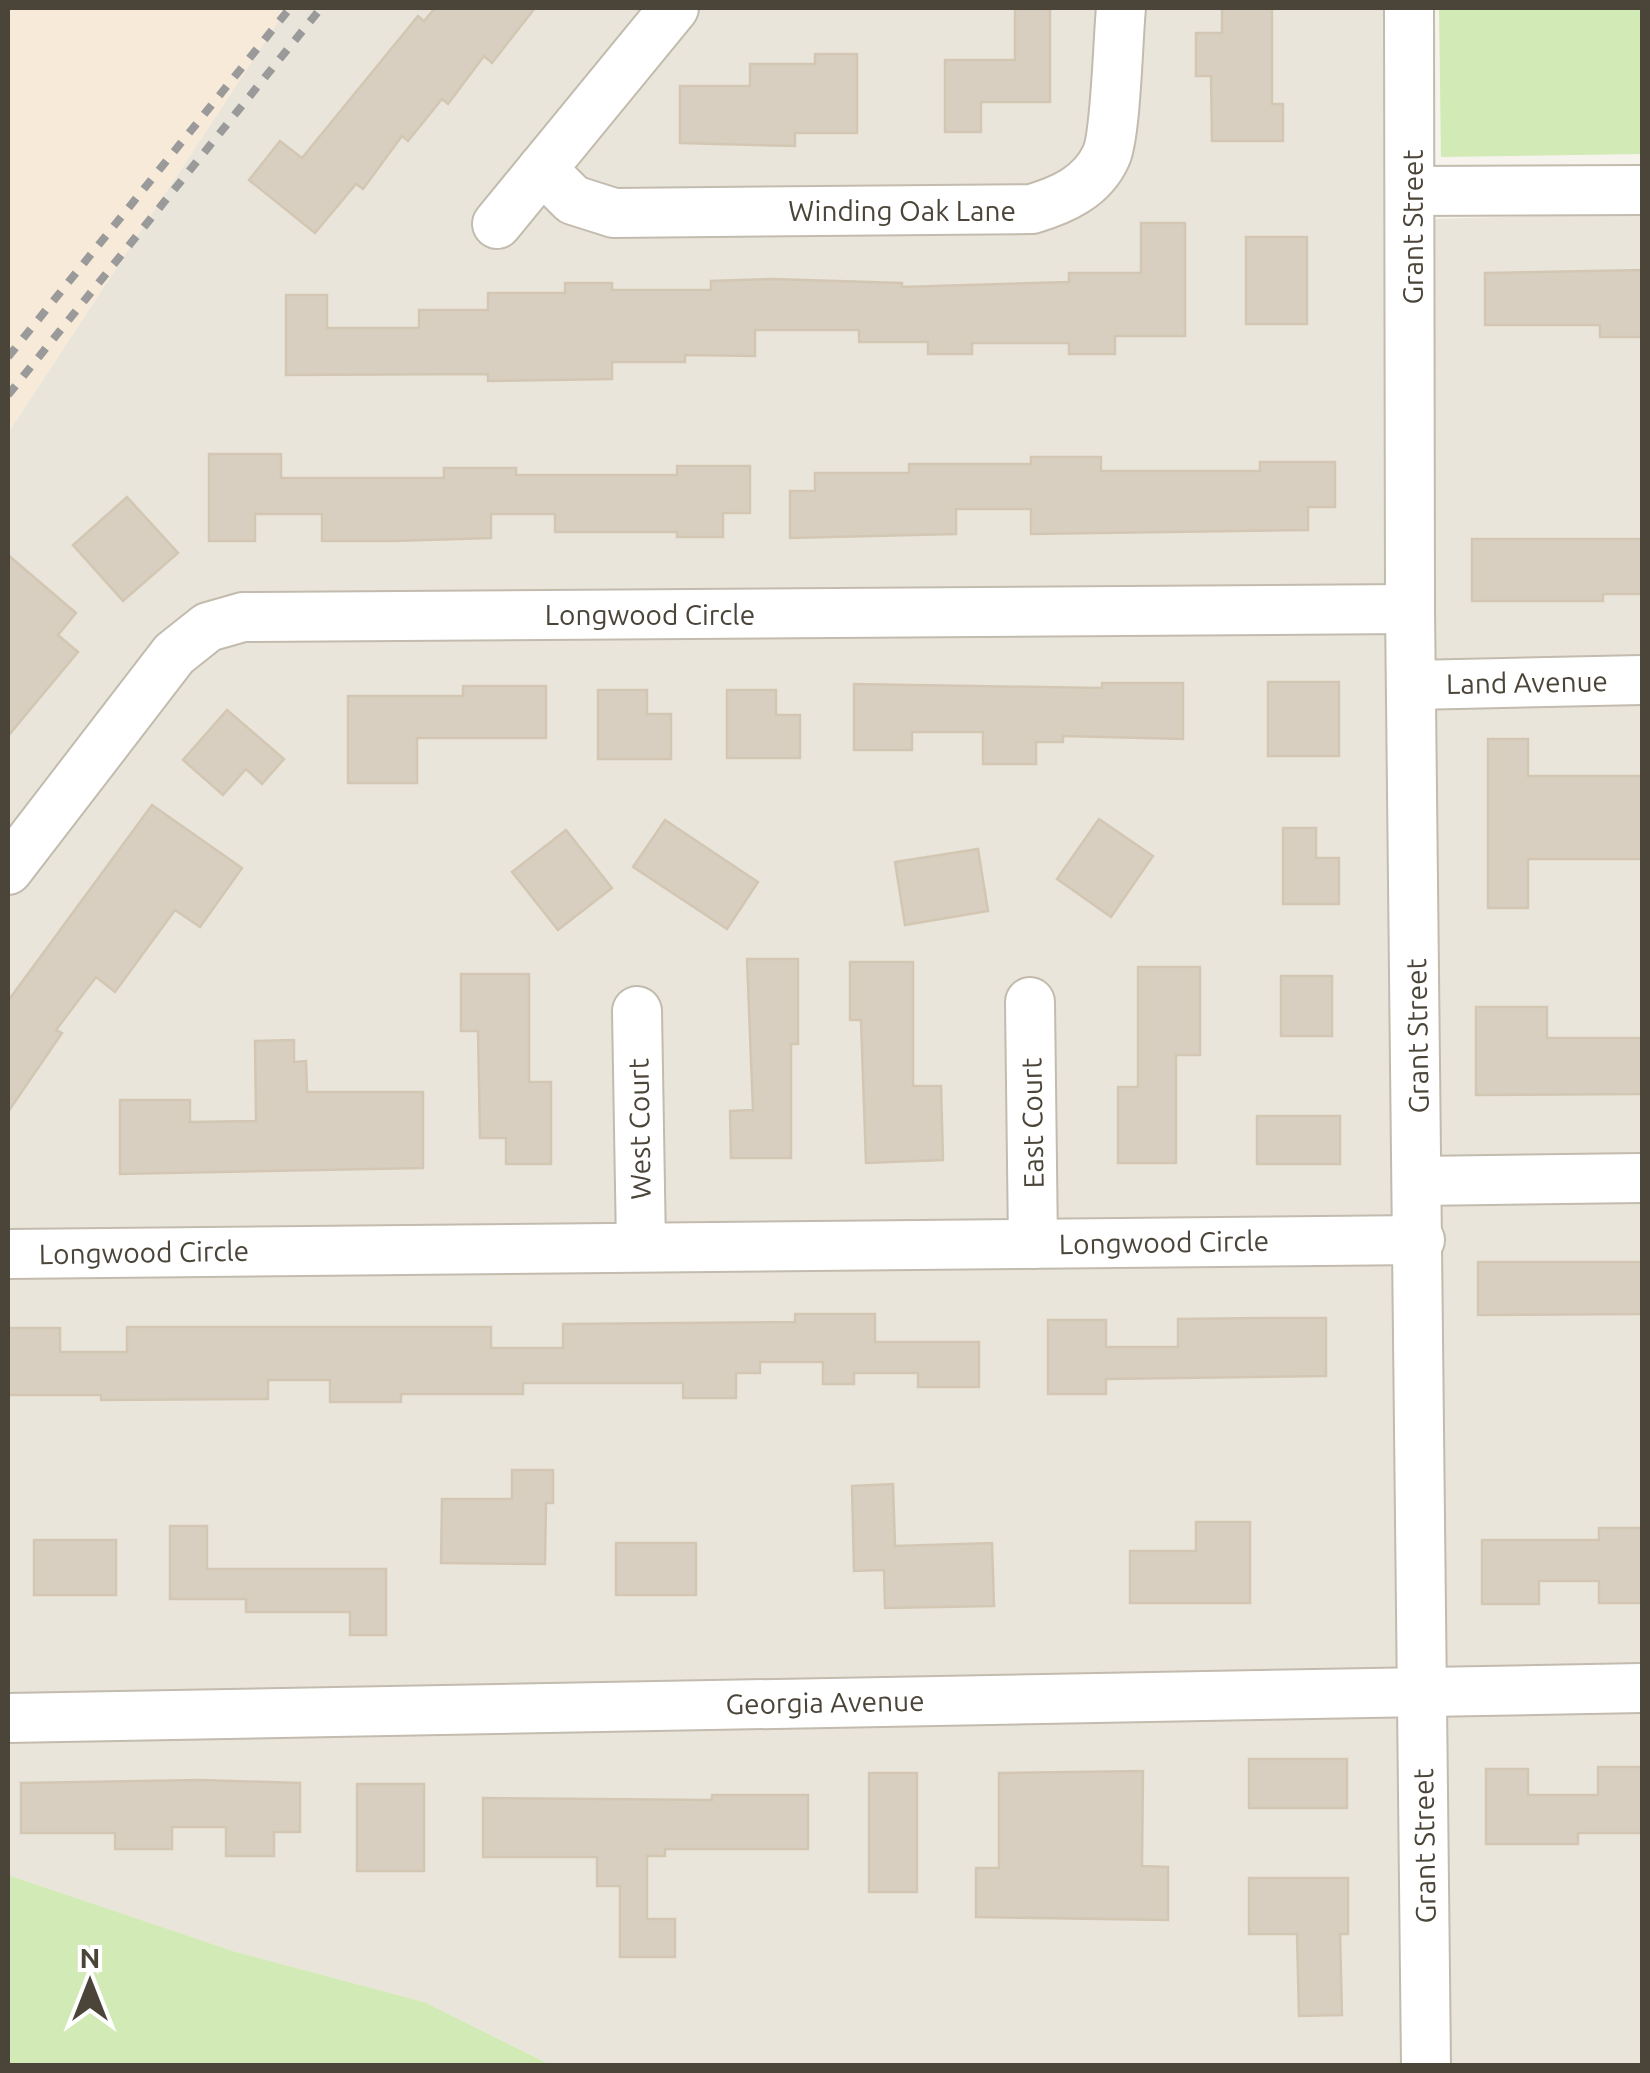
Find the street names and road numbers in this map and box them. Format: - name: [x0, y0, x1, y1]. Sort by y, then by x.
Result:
- street label: Grant Street: [1397, 149, 1428, 305]
- street label: Winding Oak Lane: [788, 195, 1016, 226]
- street label: Longwood Circle: [545, 599, 755, 630]
- street label: Land Avenue: [1446, 665, 1608, 699]
- street label: Grant Street: [1400, 958, 1434, 1114]
- street label: East Court: [1015, 1057, 1049, 1189]
- street label: West Court: [622, 1058, 656, 1200]
- street label: Longwood Circle: [1059, 1225, 1269, 1259]
- street label: Longwood Circle: [39, 1235, 249, 1269]
- street label: Georgia Avenue: [725, 1685, 925, 1719]
- street label: Grant Street: [1407, 1768, 1441, 1924]

